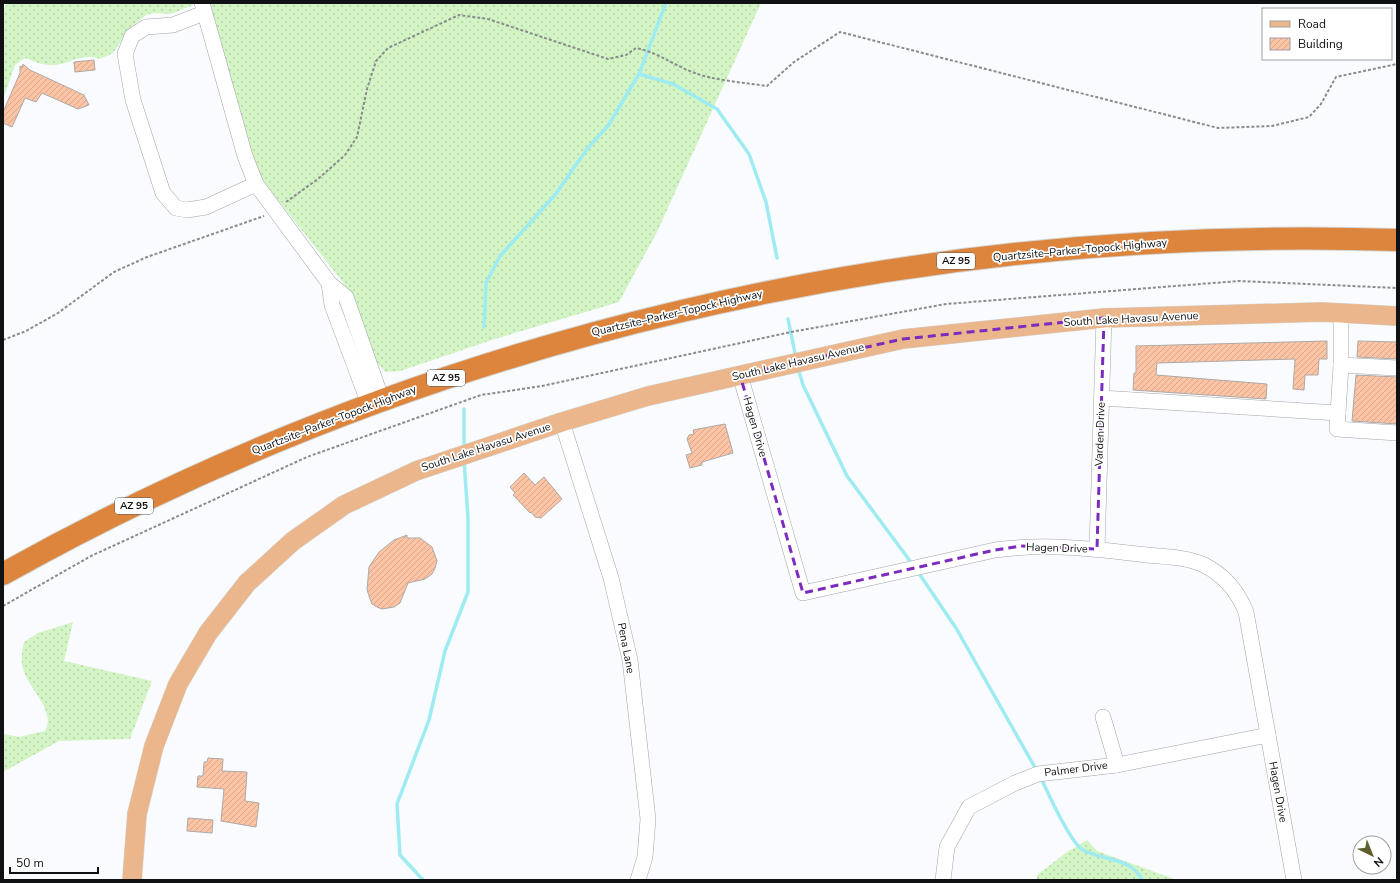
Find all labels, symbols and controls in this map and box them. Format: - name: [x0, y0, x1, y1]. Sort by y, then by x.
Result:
- legend: [1262, 8, 1392, 60]
- text: Road: [1298, 16, 1326, 32]
- text: Building: [1298, 36, 1343, 52]
- street label: Quartzsite–Parker–Topock Highway: [992, 235, 1168, 265]
- road number: AZ 95: [937, 253, 975, 269]
- street label: Quartzsite–Parker–Topock Highway: [590, 286, 764, 340]
- street label: South Lake Havasu Avenue: [1063, 308, 1199, 330]
- street label: South Lake Havasu Avenue: [731, 339, 866, 385]
- road number: AZ 95: [427, 370, 465, 386]
- street label: Quartzsite–Parker–Topock Highway: [250, 382, 419, 458]
- street label: Hagen Drive: [739, 395, 771, 459]
- street label: Varden Drive: [1091, 402, 1109, 467]
- street label: South Lake Havasu Avenue: [419, 419, 553, 475]
- road number: AZ 95: [115, 498, 153, 514]
- street label: Hagen Drive: [1026, 539, 1088, 557]
- street label: Pena Lane: [614, 621, 638, 675]
- street label: Palmer Drive: [1043, 758, 1109, 780]
- street label: Hagen Drive: [1265, 760, 1291, 824]
- north arrow: [1352, 835, 1392, 875]
- scale bar: [10, 849, 98, 875]
- text: N: [1370, 854, 1387, 870]
- text: 50 m: [16, 855, 44, 871]

